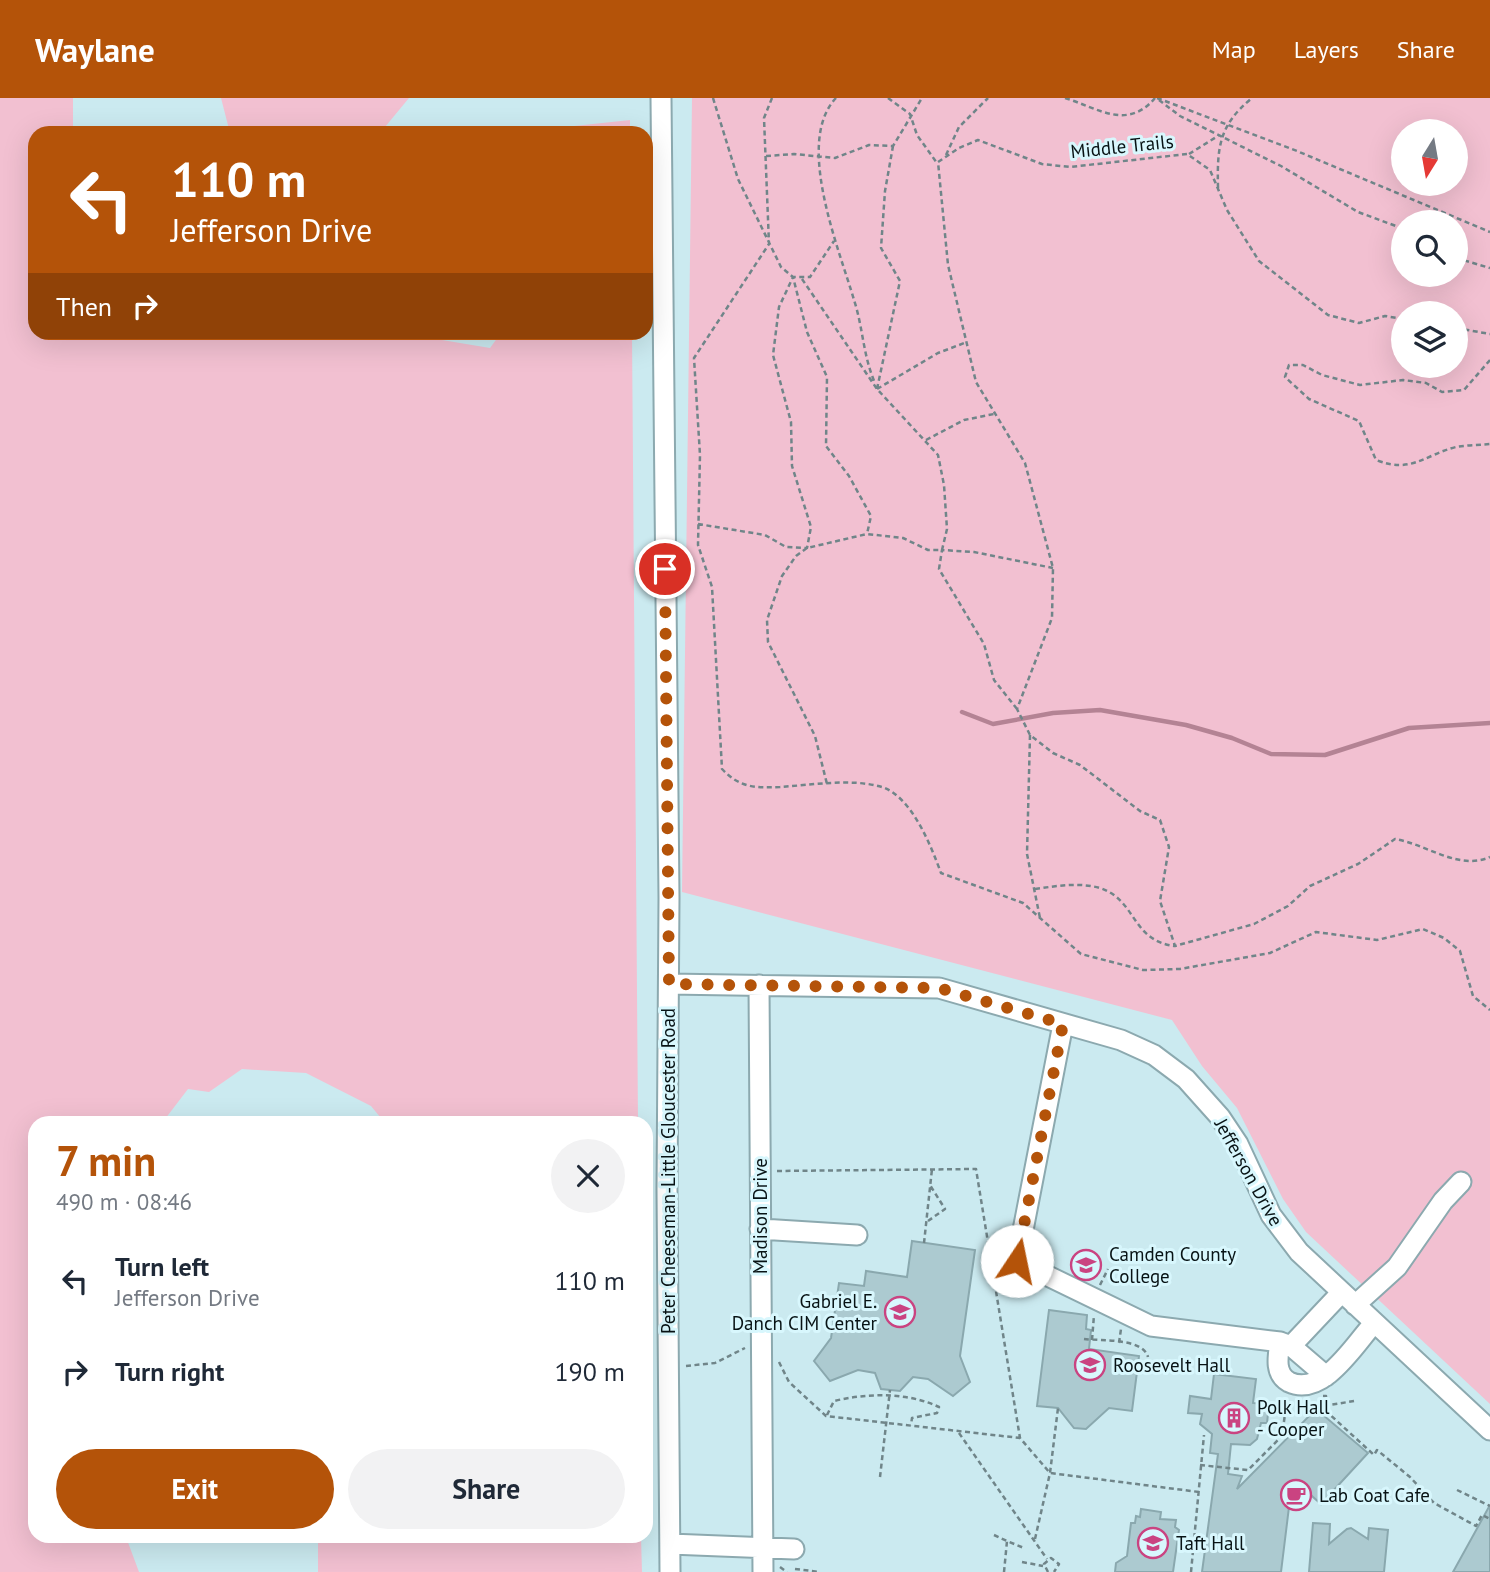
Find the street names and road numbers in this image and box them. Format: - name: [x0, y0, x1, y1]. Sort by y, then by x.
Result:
- street label: Middle Trails: [1069, 129, 1175, 163]
- street label: Peter Cheeseman-Little Gloucester Road: [656, 1008, 680, 1334]
- street label: Jefferson Drive: [1209, 1113, 1288, 1230]
- street label: Madison Drive: [748, 1158, 772, 1274]

